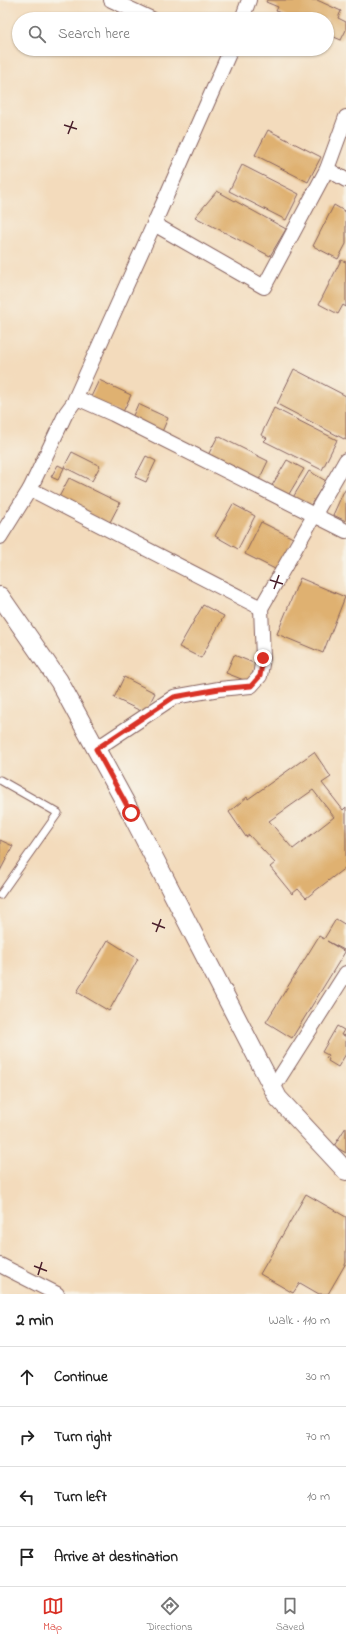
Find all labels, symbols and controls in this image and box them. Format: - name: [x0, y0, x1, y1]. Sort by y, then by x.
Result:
- search box: [12, 12, 334, 56]
- icon: search: [26, 23, 48, 45]
- text: Search here: [58, 23, 130, 45]
- route end: [254, 649, 272, 667]
- route start: [122, 804, 140, 822]
- text: 2 min: [16, 1308, 53, 1333]
- text: Walk · 110 m: [269, 1311, 330, 1330]
- icon: ahead: [16, 1366, 38, 1388]
- text: Continue: [54, 1366, 108, 1388]
- text: 30 m: [306, 1367, 330, 1386]
- icon: right: [16, 1426, 38, 1448]
- text: Turn right: [54, 1426, 112, 1448]
- text: 70 m: [306, 1427, 330, 1446]
- icon: left: [16, 1486, 38, 1508]
- text: Turn left: [54, 1486, 107, 1508]
- text: 10 m: [307, 1487, 330, 1506]
- icon: arrive: [16, 1546, 38, 1568]
- text: Arrive at destination: [54, 1546, 178, 1568]
- tab: Map: [42, 1595, 64, 1635]
- tab: Directions: [147, 1595, 192, 1635]
- tab: Saved: [276, 1595, 304, 1635]

